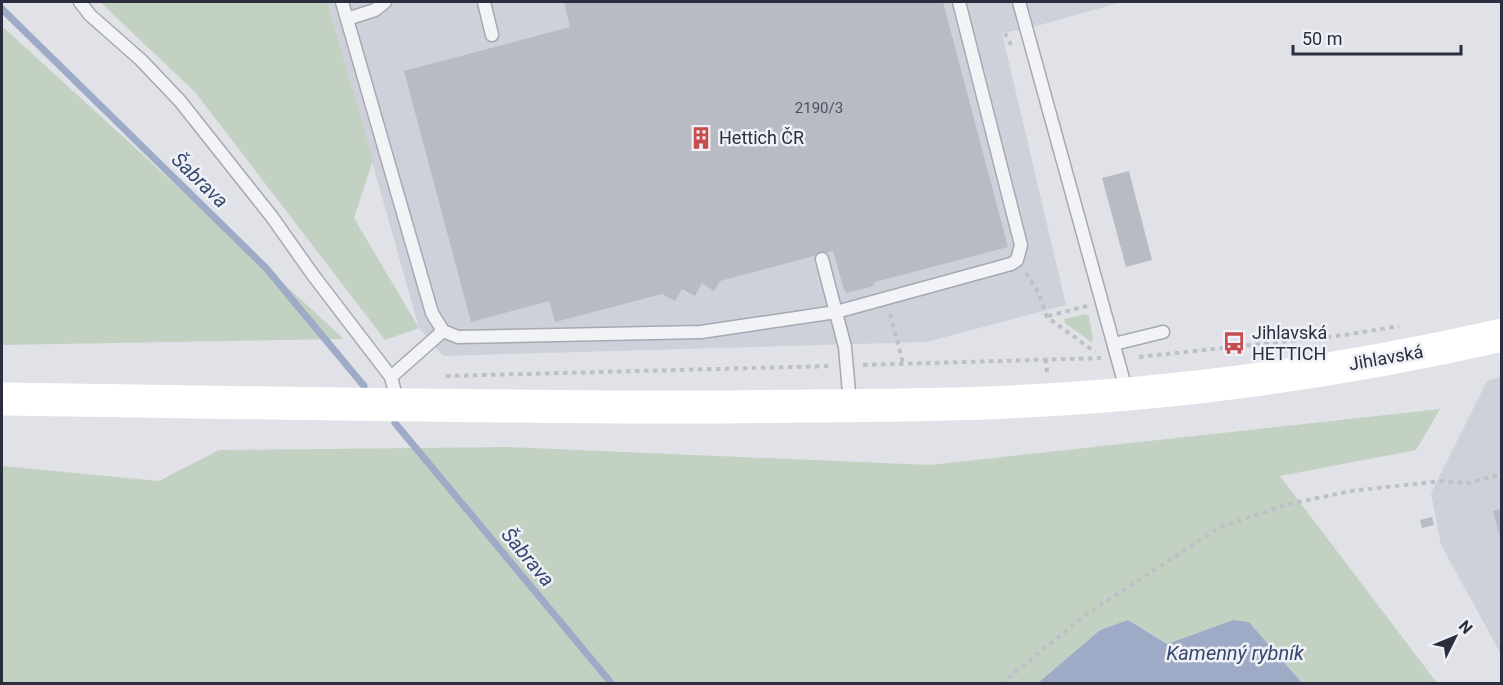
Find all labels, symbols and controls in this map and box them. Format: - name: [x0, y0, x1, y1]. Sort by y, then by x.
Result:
- scale bar: [1293, 18, 1461, 56]
- text: 50 m: [1302, 28, 1342, 49]
- house number: 2190/3: [795, 99, 843, 117]
- building icon: Hettich ČR: [688, 125, 714, 151]
- place label: Hettich ČR: [719, 127, 804, 148]
- water label: Šabrava: [167, 147, 233, 213]
- place label: Jihlavská HETTICH: [1252, 322, 1327, 364]
- bus stop icon: Jihlavská HETTICH: [1221, 330, 1247, 356]
- street label: Jihlavská: [1347, 341, 1425, 374]
- water label: Šabrava: [497, 523, 559, 591]
- north arrow: [1425, 607, 1485, 667]
- text: N: [1455, 617, 1476, 638]
- water label: Kamenný rybník: [1166, 641, 1305, 665]

